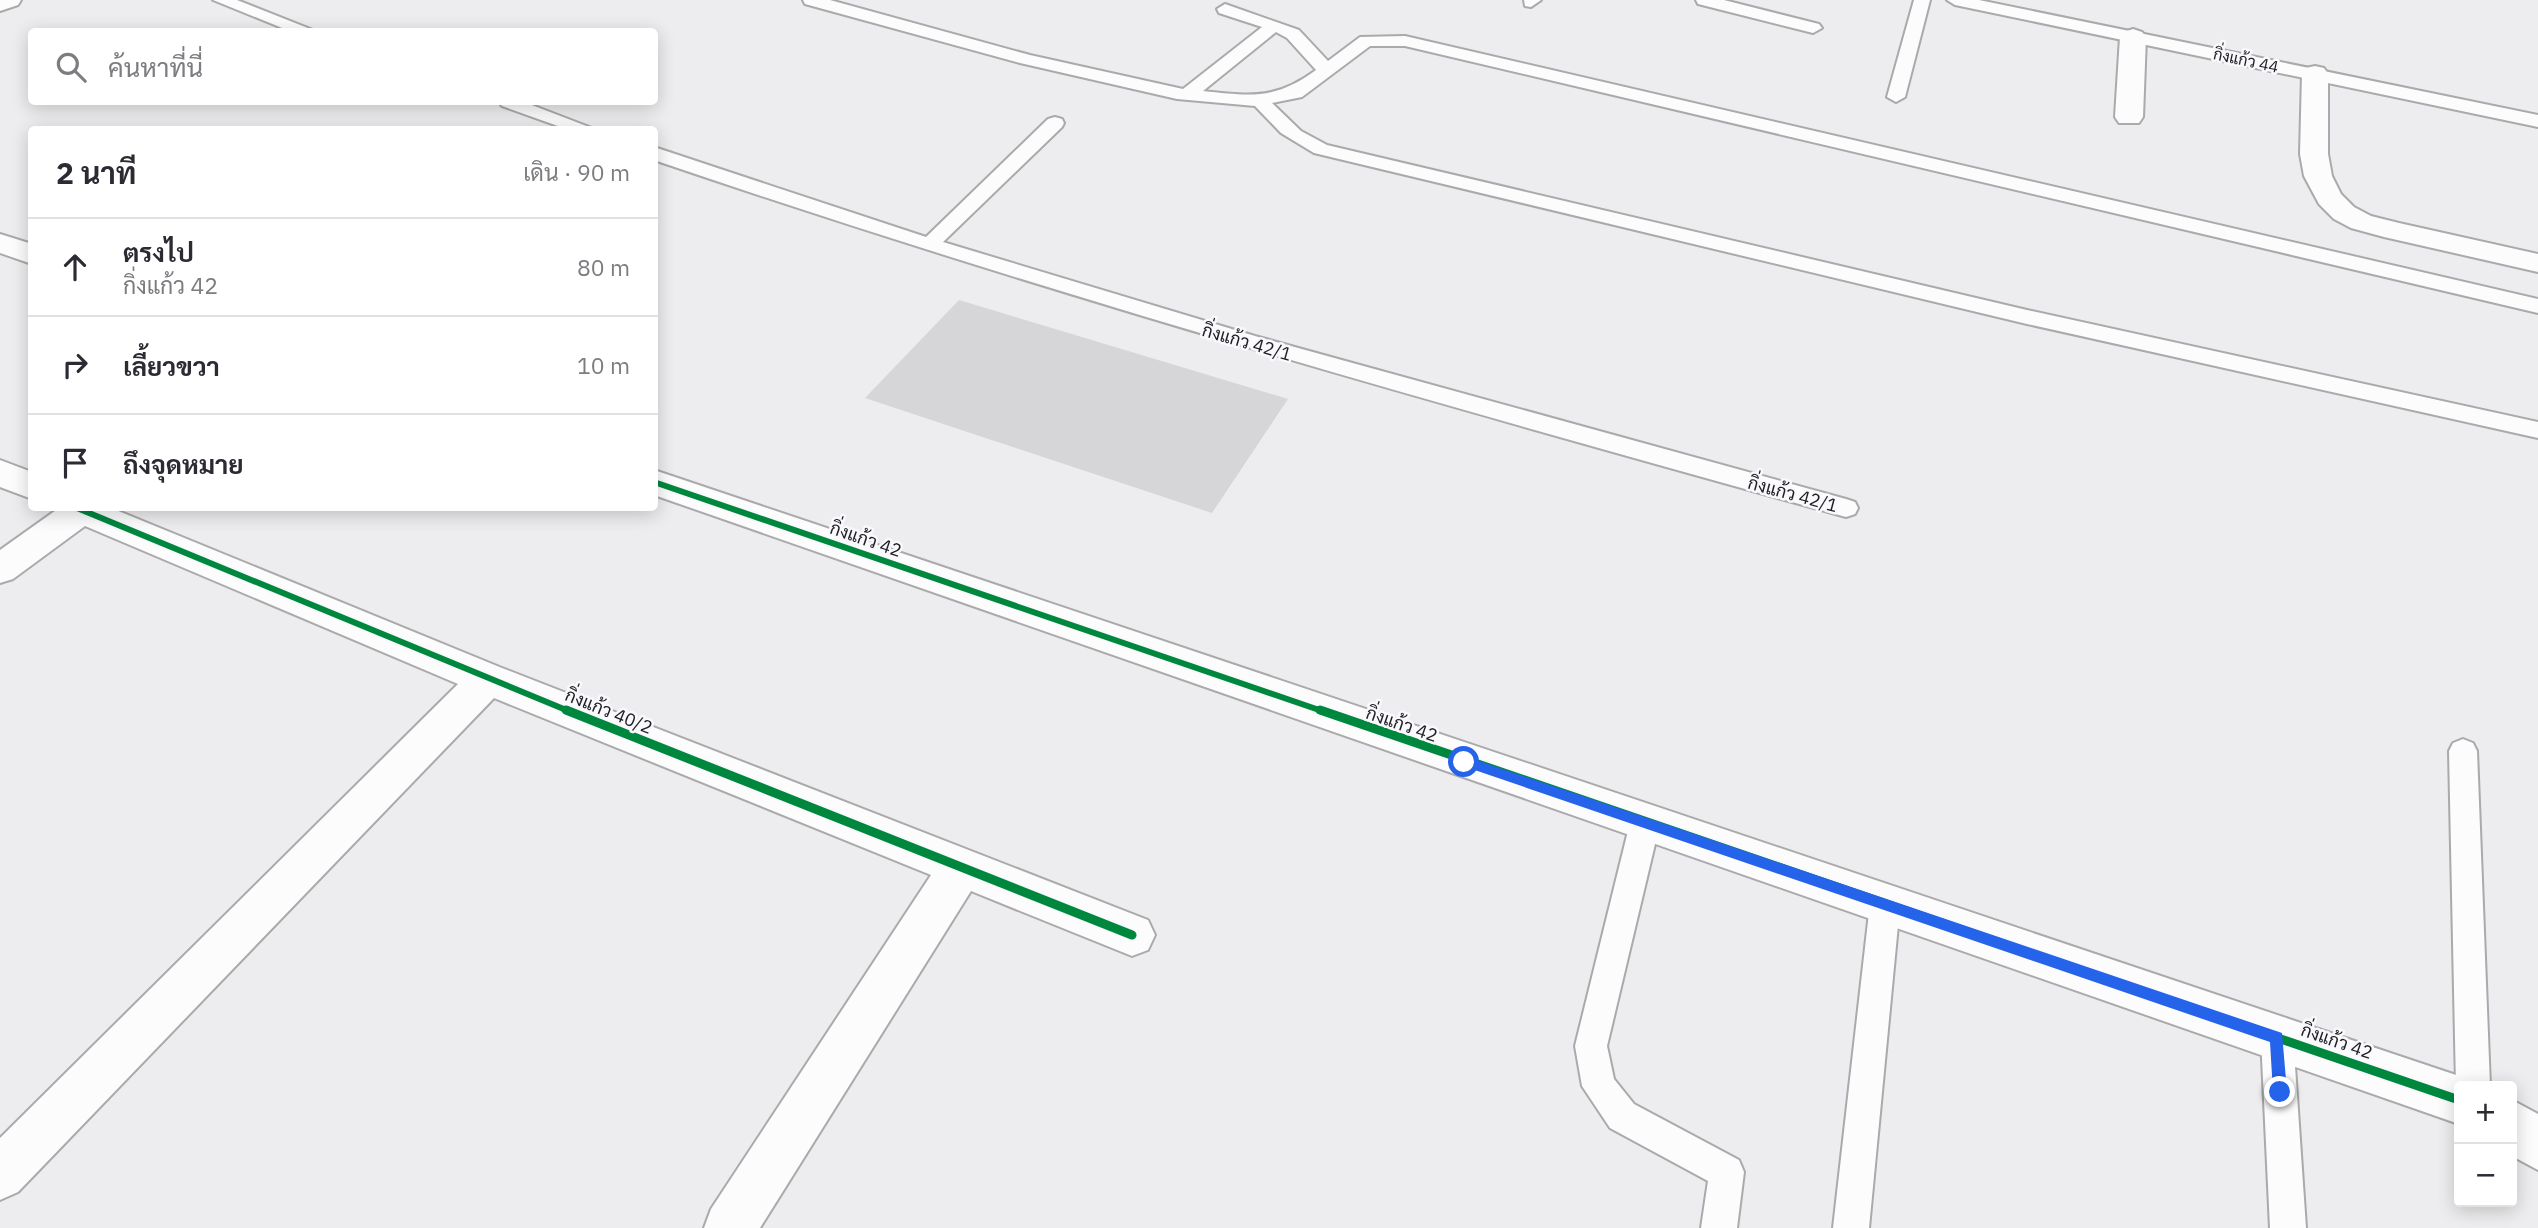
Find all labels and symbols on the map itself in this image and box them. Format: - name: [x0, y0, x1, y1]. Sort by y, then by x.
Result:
- street label: กิ่งแก้ว 44: [2212, 40, 2281, 77]
- street label: กิ่งแก้ว 42/1: [1200, 315, 1295, 366]
- street label: กิ่งแก้ว 42/1: [1746, 468, 1841, 517]
- street label: กิ่งแก้ว 42: [827, 513, 906, 562]
- street label: กิ่งแก้ว 40/2: [562, 680, 657, 739]
- street label: กิ่งแก้ว 42: [1363, 698, 1442, 747]
- route start: [1448, 746, 1479, 777]
- street label: กิ่งแก้ว 42: [2298, 1015, 2377, 1064]
- route end: [2264, 1076, 2295, 1107]

